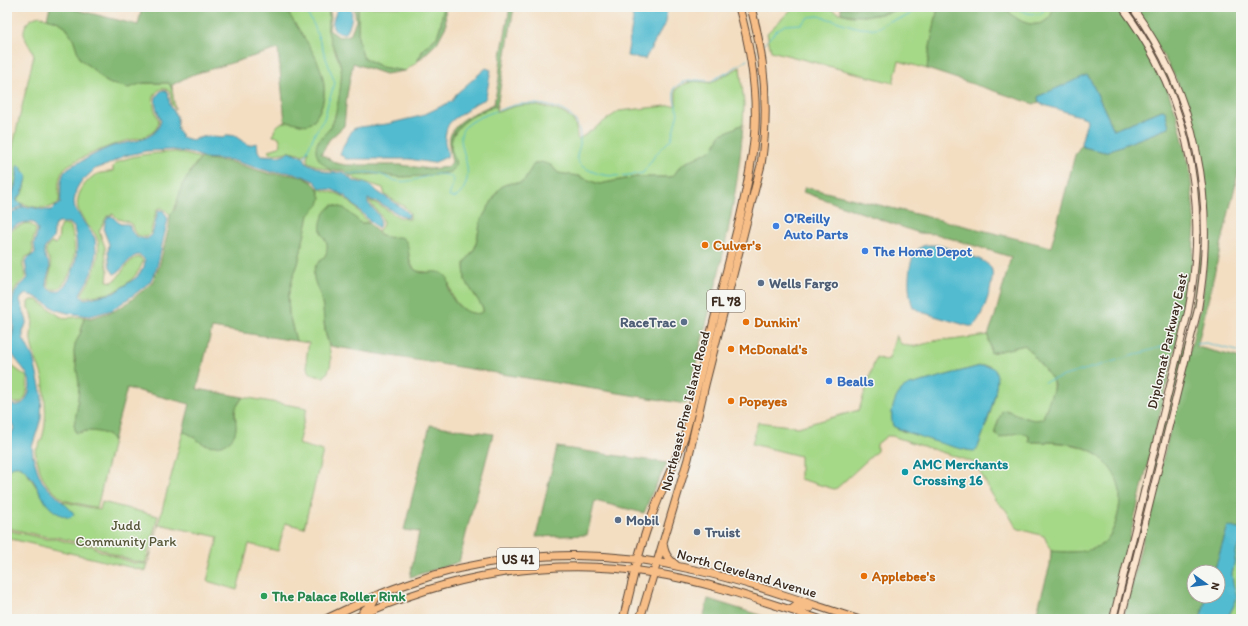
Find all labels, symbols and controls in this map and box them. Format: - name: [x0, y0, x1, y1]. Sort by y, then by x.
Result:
- place label: O'Reilly Auto Parts: [783, 210, 848, 243]
- marker: O'Reilly Auto Parts: [771, 221, 781, 231]
- place label: Culver's: [713, 237, 761, 254]
- marker: Culver's: [700, 240, 710, 250]
- place label: The Home Depot: [872, 243, 973, 260]
- marker: The Home Depot: [860, 246, 870, 256]
- street label: Diplomat Parkway East: [1144, 272, 1191, 411]
- place label: Wells Fargo: [769, 275, 838, 292]
- marker: Wells Fargo: [756, 278, 766, 288]
- road number: FL 78: [707, 290, 745, 312]
- place label: RaceTrac: [620, 314, 676, 331]
- place label: Dunkin': [754, 314, 801, 331]
- marker: RaceTrac: [679, 317, 689, 327]
- marker: Dunkin': [741, 317, 751, 327]
- street label: Northeast Pine Island Road: [657, 329, 714, 493]
- place label: McDonald's: [739, 341, 808, 358]
- marker: McDonald's: [726, 344, 736, 354]
- place label: Bealls: [837, 373, 874, 390]
- marker: Bealls: [824, 376, 834, 386]
- place label: Popeyes: [739, 393, 787, 410]
- marker: Popeyes: [726, 396, 736, 406]
- place label: AMC Merchants Crossing 16: [912, 456, 1008, 489]
- marker: AMC Merchants Crossing 16: [900, 467, 910, 477]
- place label: Mobil: [626, 512, 660, 529]
- marker: Mobil: [613, 515, 623, 525]
- park label: Judd Community Park: [76, 517, 177, 550]
- place label: Truist: [704, 524, 741, 541]
- marker: Truist: [692, 527, 702, 537]
- street label: North Cleveland Avenue: [675, 545, 819, 602]
- road number: US 41: [497, 548, 539, 570]
- north arrow: [1186, 564, 1226, 604]
- place label: Applebee's: [871, 568, 935, 585]
- marker: Applebee's: [859, 571, 869, 581]
- text: N: [1208, 581, 1222, 591]
- place label: The Palace Roller Rink: [271, 588, 407, 605]
- marker: The Palace Roller Rink: [259, 591, 269, 601]

